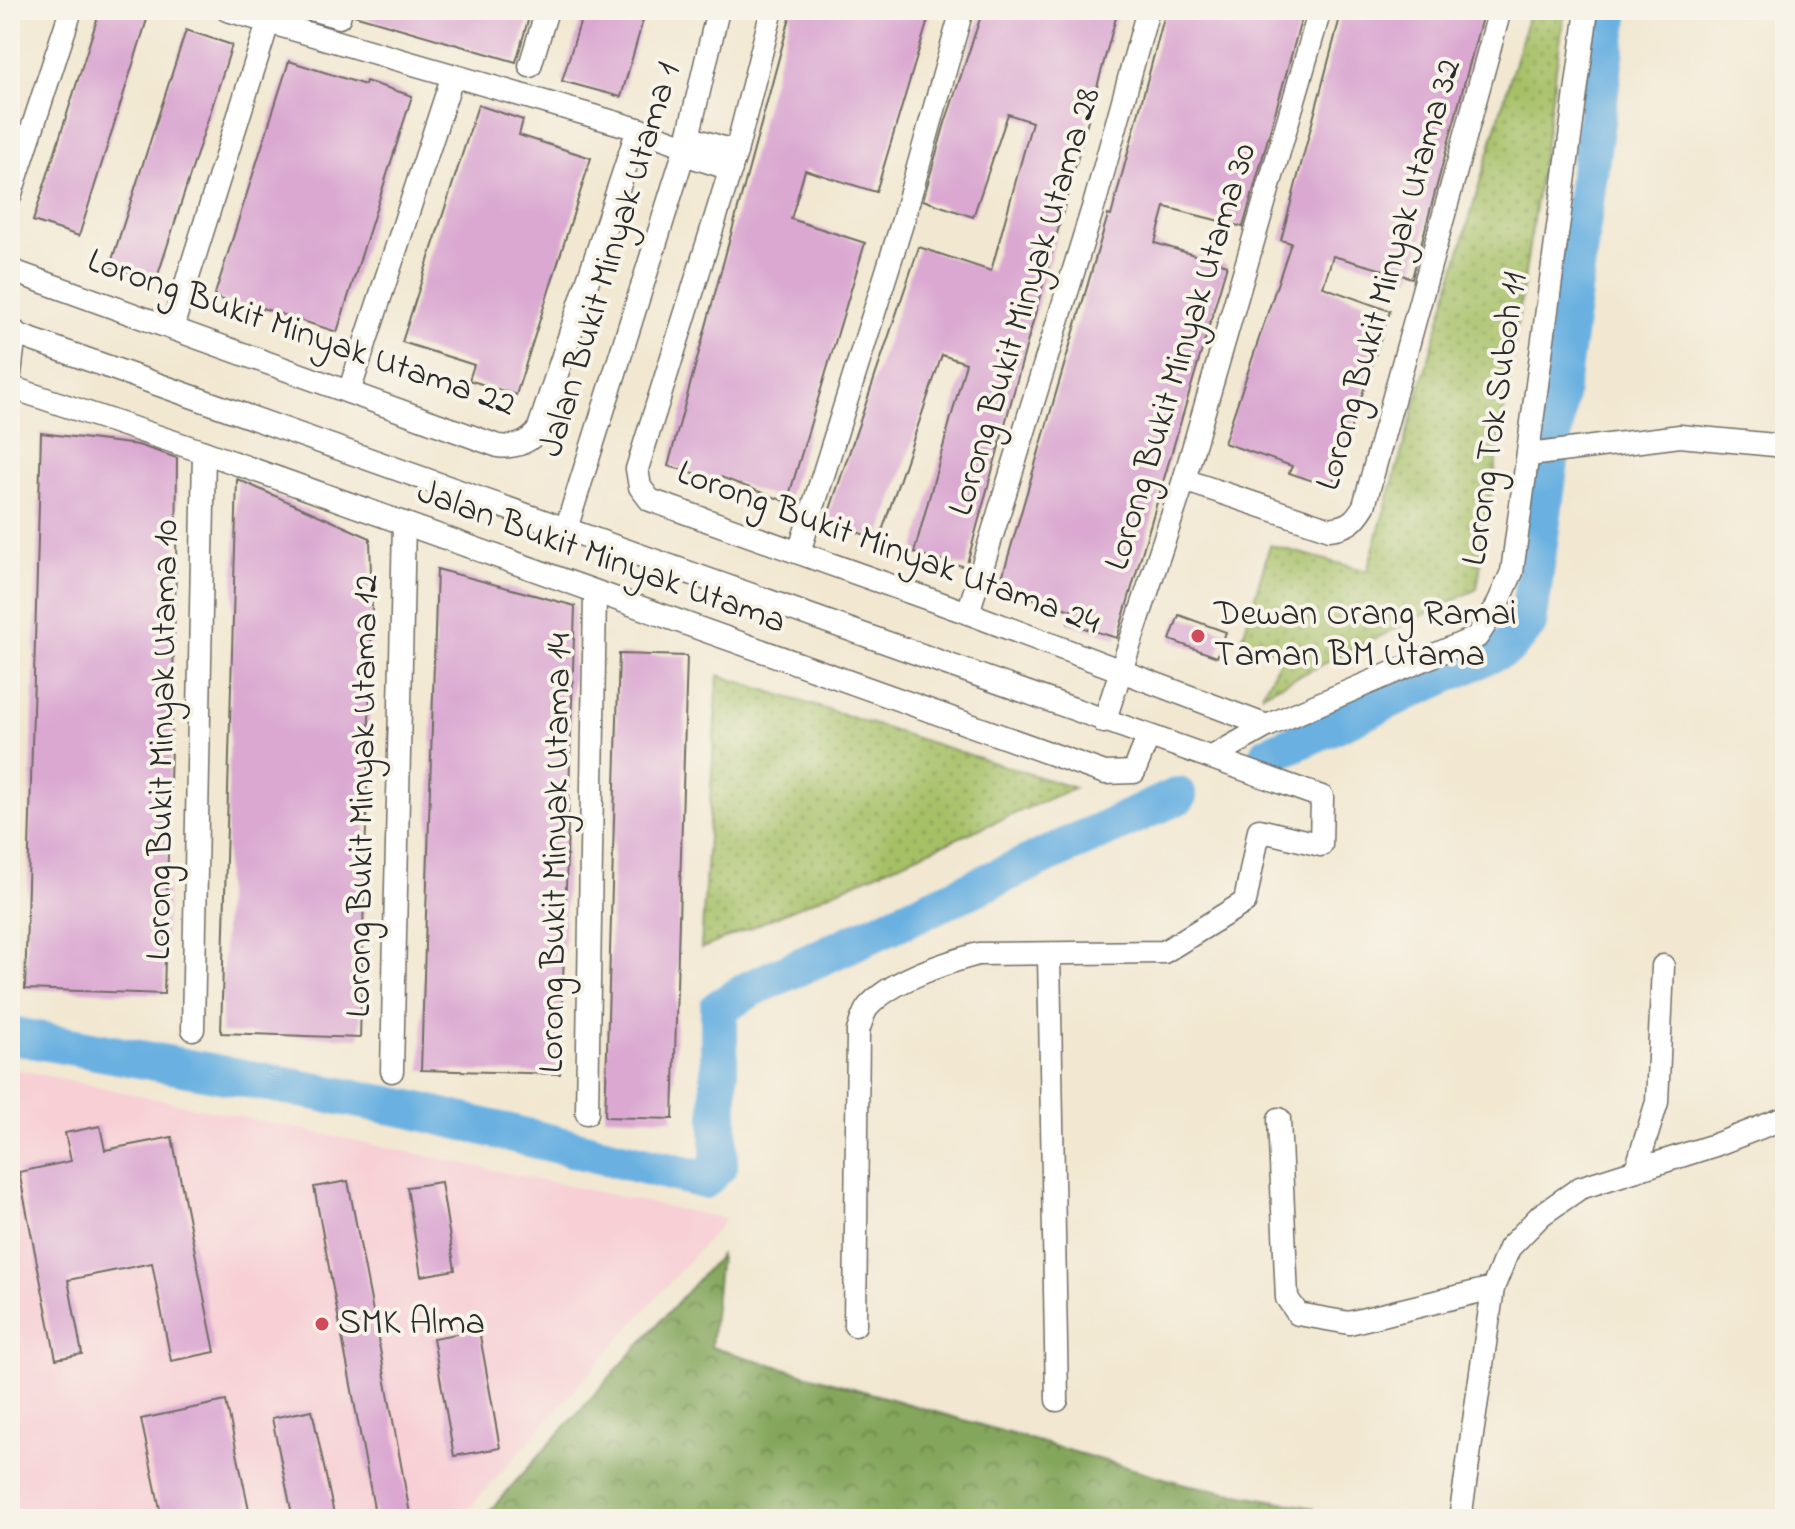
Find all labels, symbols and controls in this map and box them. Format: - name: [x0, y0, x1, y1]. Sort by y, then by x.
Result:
- street label: Lorong Bukit Minyak Utama 32: [1303, 53, 1477, 497]
- street label: Jalan Bukit Minyak Utama 1: [526, 56, 696, 464]
- street label: Lorong Bukit Minyak Utama 28: [936, 81, 1116, 523]
- street label: Lorong Bukit Minyak Utama 30: [1092, 137, 1272, 577]
- street label: Lorong Bukit Minyak Utama 22: [80, 236, 522, 432]
- street label: Lorong Tok Suboh 11: [1449, 269, 1543, 569]
- street label: Lorong Bukit Minyak Utama 24: [669, 448, 1107, 650]
- street label: Jalan Bukit Minyak Utama: [409, 467, 793, 649]
- street label: Lorong Bukit Minyak Utama 10: [134, 519, 194, 961]
- street label: Lorong Bukit Minyak Utama 12: [334, 574, 394, 1018]
- place label: Dewan Orang Ramai Taman BM Utama: [1213, 589, 1517, 683]
- marker: Dewan Orang Ramai Taman BM Utama: [1189, 627, 1207, 645]
- street label: Lorong Bukit Minyak Utama 14: [527, 632, 587, 1074]
- place label: SMK Alma: [338, 1298, 485, 1351]
- marker: SMK Alma: [313, 1315, 331, 1333]

